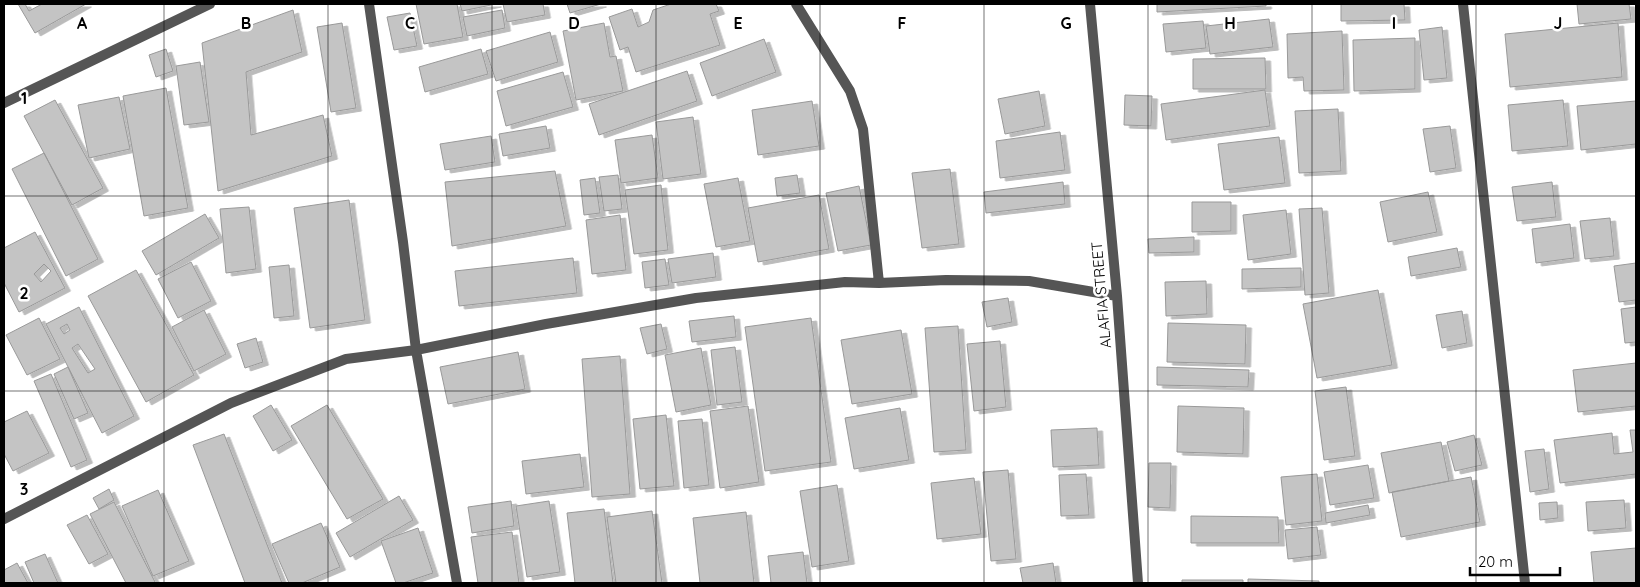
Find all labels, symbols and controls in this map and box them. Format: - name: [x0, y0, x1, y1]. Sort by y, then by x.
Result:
- text: A: [77, 13, 88, 33]
- text: B: [241, 13, 251, 33]
- text: C: [405, 13, 415, 33]
- text: D: [568, 13, 580, 33]
- text: E: [733, 13, 743, 33]
- text: F: [898, 13, 907, 33]
- text: G: [1060, 13, 1072, 33]
- text: H: [1224, 13, 1236, 33]
- text: I: [1392, 13, 1396, 33]
- text: J: [1554, 13, 1562, 33]
- text: 1: [21, 88, 27, 108]
- street label: ALAFIA STREET: [1087, 241, 1115, 349]
- text: 2: [19, 283, 29, 303]
- text: 3: [20, 479, 28, 499]
- scale bar: [1470, 544, 1560, 576]
- text: 20 m: [1478, 552, 1513, 571]

